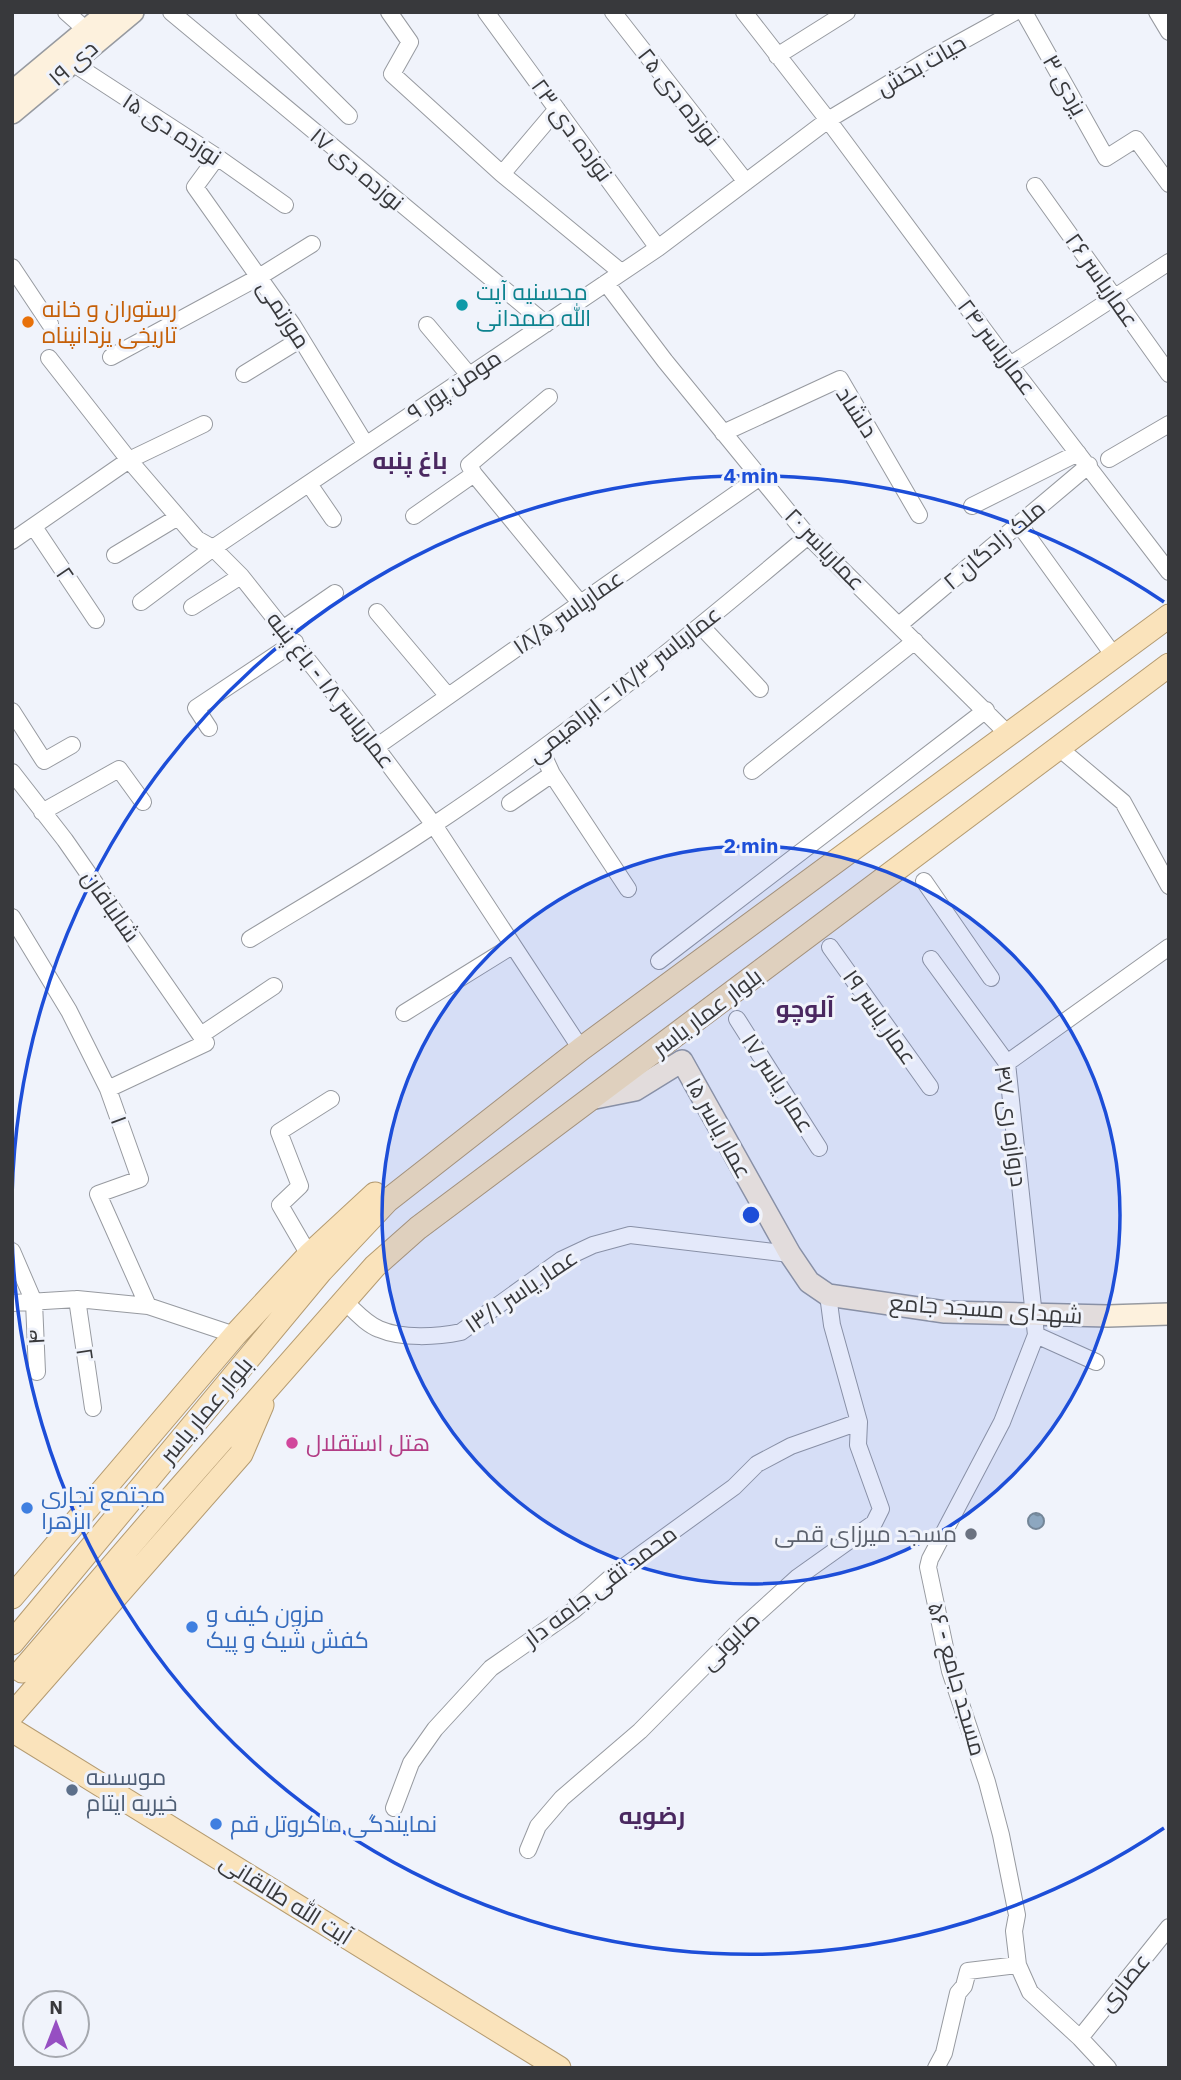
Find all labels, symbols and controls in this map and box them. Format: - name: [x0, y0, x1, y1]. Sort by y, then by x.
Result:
- street label: حیات بخش: [870, 26, 971, 102]
- street label: ۱۹ دی: [41, 32, 103, 92]
- street label: نوزده دی ۲۵: [632, 41, 728, 152]
- street label: یزدی ۳: [1037, 48, 1095, 121]
- street label: نوزده دی ۲۳: [525, 72, 620, 187]
- street label: نوزده دی ۱۵: [117, 85, 228, 171]
- street label: نوزده دی ۱۷: [304, 120, 411, 216]
- street label: عماریاسر ۲۶: [1059, 226, 1146, 333]
- street label: مورتمی: [252, 273, 318, 354]
- place label: محسنیه آیت الله صمدانی: [476, 276, 591, 332]
- street label: عماریاسر ۲۴: [952, 292, 1044, 401]
- place label: رستوران و خانه تاریخی یزدانپناه: [42, 293, 177, 349]
- marker: محسنیه آیت الله صمدانی: [454, 297, 470, 313]
- marker: رستوران و خانه تاریخی یزدانپناه: [20, 314, 36, 330]
- street label: مومن پور ۹: [401, 342, 507, 427]
- street label: دلشاد: [830, 380, 885, 443]
- district label: باغ پنبه: [372, 444, 448, 478]
- text: 4 min: [724, 461, 778, 489]
- street label: ۲ ملک زادگان: [936, 493, 1051, 596]
- street label: عماریاسر ۲۰: [779, 501, 873, 596]
- street label: ۲: [50, 560, 82, 587]
- street label: عماریاسر ۱۸/۵: [506, 562, 629, 660]
- street label: عماریاسر ۱۸/۳ - ابراهیمی: [520, 598, 726, 768]
- street label: عماریاسر ۱۸ - باغ پنبه: [259, 605, 403, 775]
- text: 2 min: [724, 831, 778, 859]
- street label: شالبافان: [76, 863, 148, 948]
- street label: بلوار عمار یاسر: [644, 960, 767, 1064]
- street label: عمار یاسر ۱۹: [837, 963, 925, 1070]
- district label: آلوچو: [776, 992, 835, 1026]
- street label: عمار یاسر ۱۷: [736, 1027, 822, 1138]
- street label: دروازه ری ۴۷: [989, 1063, 1035, 1189]
- street label: عمار یاسر ۱۵: [680, 1072, 760, 1183]
- street label: ۱: [105, 1111, 135, 1128]
- centre of rings: [739, 1203, 763, 1227]
- street label: عمار یاسر ۱۳/۱: [458, 1241, 583, 1339]
- street label: شهدای مسجد جامع: [888, 1286, 1084, 1332]
- street label: ۴: [20, 1329, 50, 1345]
- street label: ۲: [70, 1346, 102, 1362]
- street label: بلوار عمار یاسر: [151, 1350, 259, 1470]
- place label: هتل استقلال: [306, 1427, 430, 1457]
- marker: هتل استقلال: [284, 1435, 300, 1451]
- place label: مجتمع تجاری الزهرا: [41, 1479, 165, 1535]
- marker: مجتمع تجاری الزهرا: [19, 1500, 35, 1516]
- street label: محمد تقی جامه دار: [515, 1518, 682, 1654]
- place label: مسجد میرزای قمی: [774, 1518, 957, 1548]
- marker: مسجد میرزای قمی: [963, 1526, 979, 1542]
- place label: مزون کیف و کفش شیک و پیک: [206, 1598, 369, 1655]
- street label: ۵۶ - مسجد جامع: [920, 1598, 994, 1760]
- street label: صابونی: [693, 1605, 765, 1676]
- marker: مزون کیف و کفش شیک و پیک: [184, 1619, 200, 1635]
- place label: موسسه خیریه ایتام: [86, 1761, 178, 1819]
- marker: موسسه خیریه ایتام: [64, 1782, 80, 1798]
- district label: رضویه: [619, 1799, 685, 1831]
- place label: نمایندگی ماکروتل قم: [230, 1808, 437, 1840]
- marker: نمایندگی ماکروتل قم: [208, 1816, 224, 1832]
- street label: آیت الله طالقانی: [215, 1846, 358, 1951]
- street label: عصاری: [1091, 1946, 1156, 2017]
- north arrow: [21, 1989, 91, 2059]
- text: N: [49, 1995, 63, 2019]

